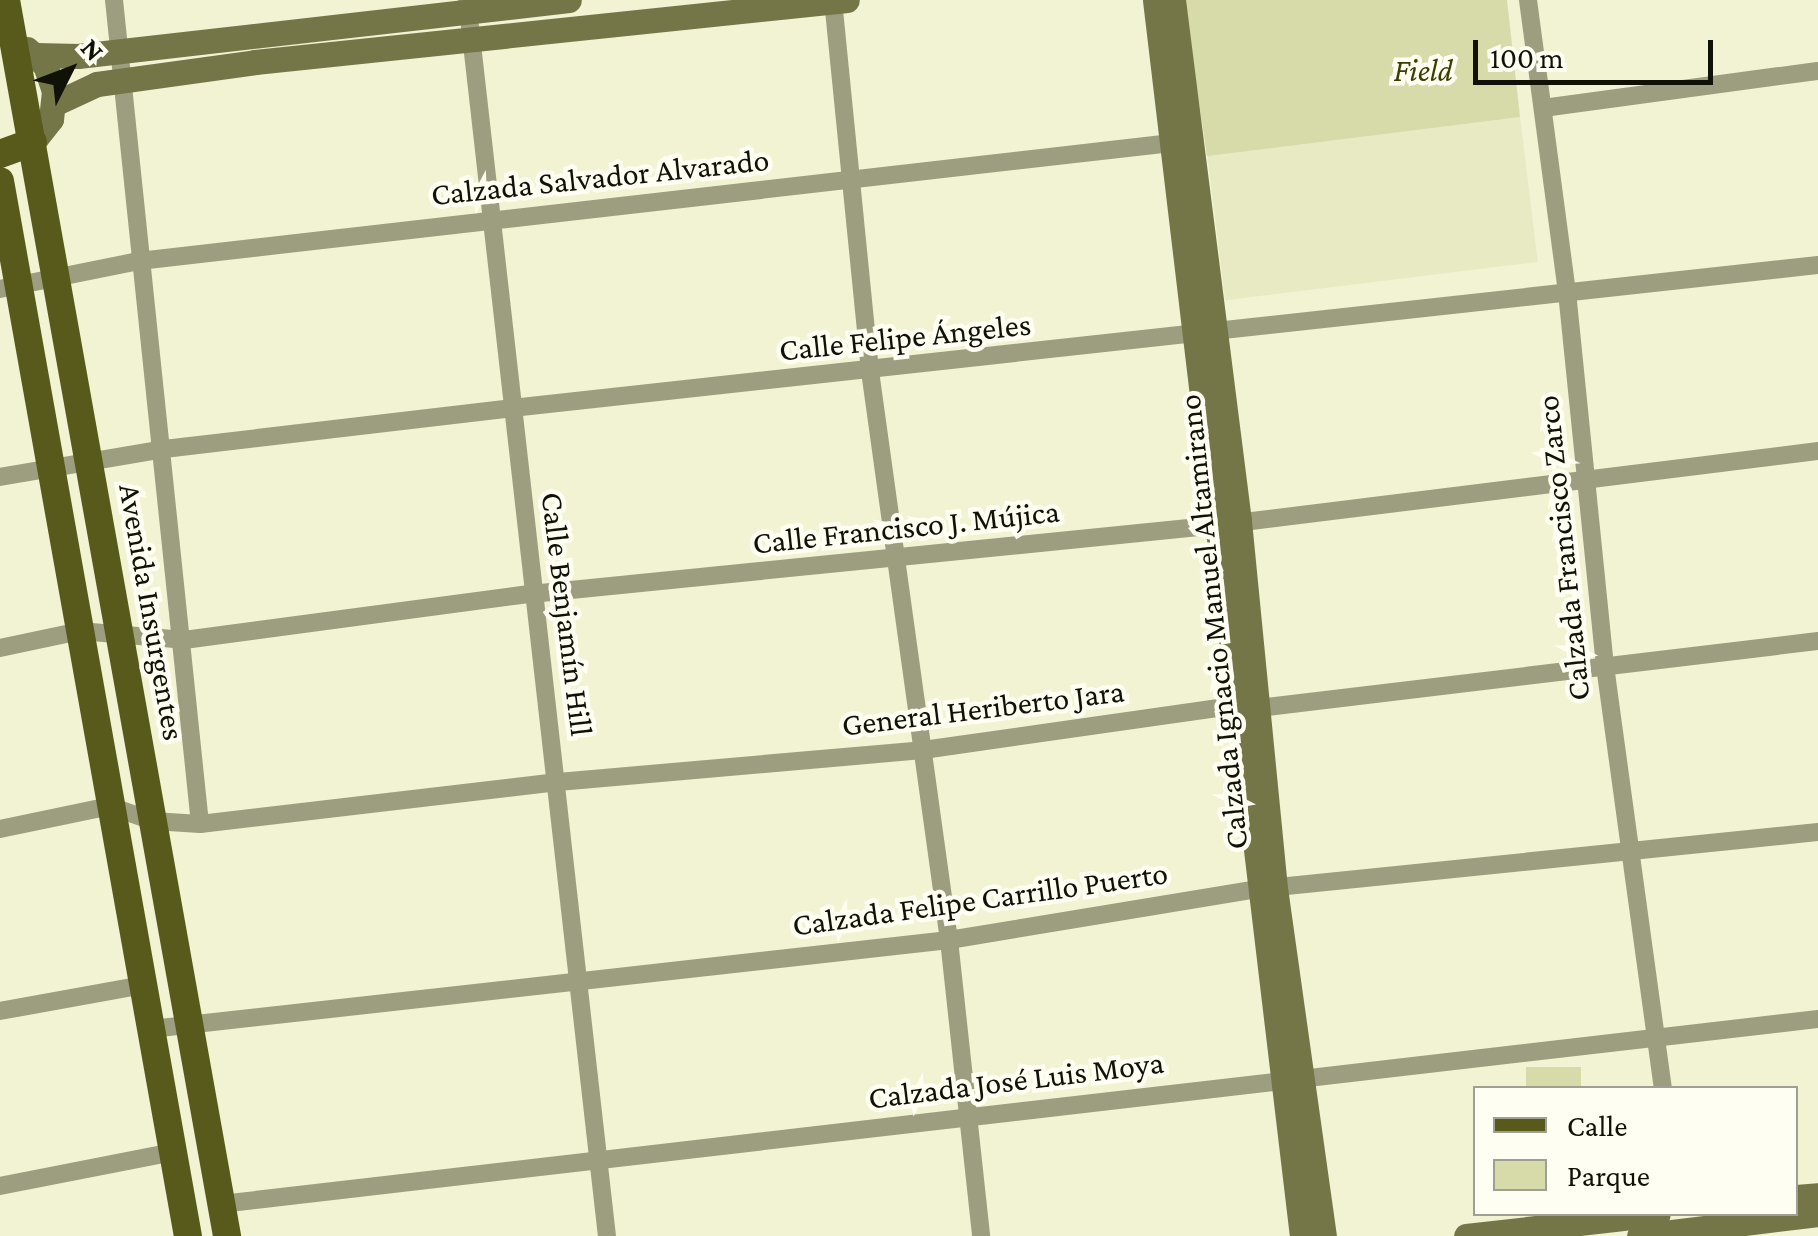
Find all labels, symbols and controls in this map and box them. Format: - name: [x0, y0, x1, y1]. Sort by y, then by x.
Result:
- north arrow: [20, 20, 120, 120]
- scale bar: [1478, 20, 1718, 82]
- text: N: [75, 32, 111, 67]
- text: 100 m: [1490, 41, 1564, 74]
- park label: Field: [1393, 51, 1453, 89]
- street label: Calzada Salvador Alvarado: [429, 140, 771, 214]
- street label: Calle Felipe Ángeles: [777, 305, 1033, 369]
- street label: Calzada Ignacio Manuel Altamirano: [1170, 393, 1256, 851]
- street label: Calzada Francisco Zarco: [1528, 393, 1598, 703]
- street label: Avenida Insurgentes: [111, 481, 193, 743]
- street label: Calle Benjamín Hill: [533, 490, 601, 738]
- street label: Calle Francisco J. Mújica: [751, 492, 1061, 562]
- street label: General Heriberto Jara: [840, 672, 1126, 744]
- street label: Calzada Felipe Carrillo Puerto: [790, 854, 1170, 944]
- street label: Calzada José Luis Moya: [866, 1043, 1166, 1117]
- legend: [1473, 1086, 1798, 1216]
- text: Calle: [1567, 1109, 1627, 1142]
- text: Parque: [1567, 1159, 1650, 1192]

